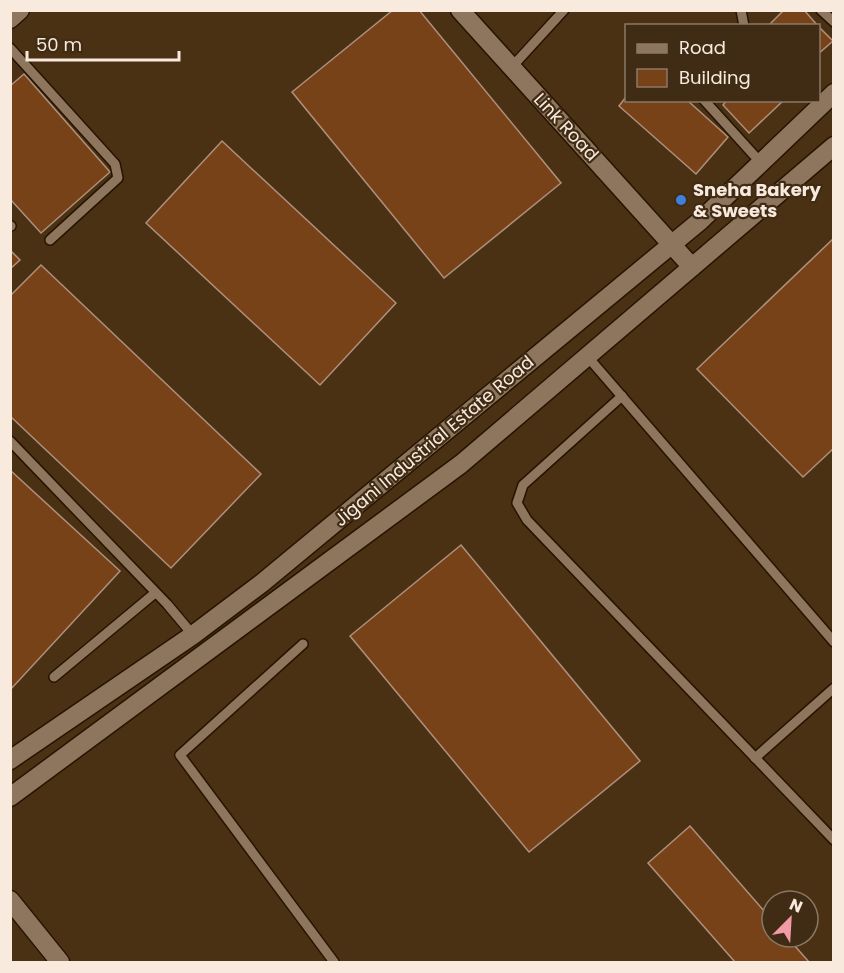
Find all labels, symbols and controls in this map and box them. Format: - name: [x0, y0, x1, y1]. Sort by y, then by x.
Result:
- scale bar: [27, 24, 178, 62]
- legend: [625, 24, 820, 102]
- text: 50 m: [36, 32, 82, 57]
- text: Road: [679, 35, 726, 60]
- text: Building: [679, 65, 751, 90]
- street label: Link Road: [528, 87, 604, 166]
- place label: Sneha Bakery & Sweets: [693, 177, 821, 223]
- marker: Sneha Bakery & Sweets: [674, 193, 688, 207]
- street label: Jigani Industrial Estate Road: [328, 349, 539, 532]
- north arrow: [760, 889, 820, 949]
- text: N: [786, 893, 806, 919]

